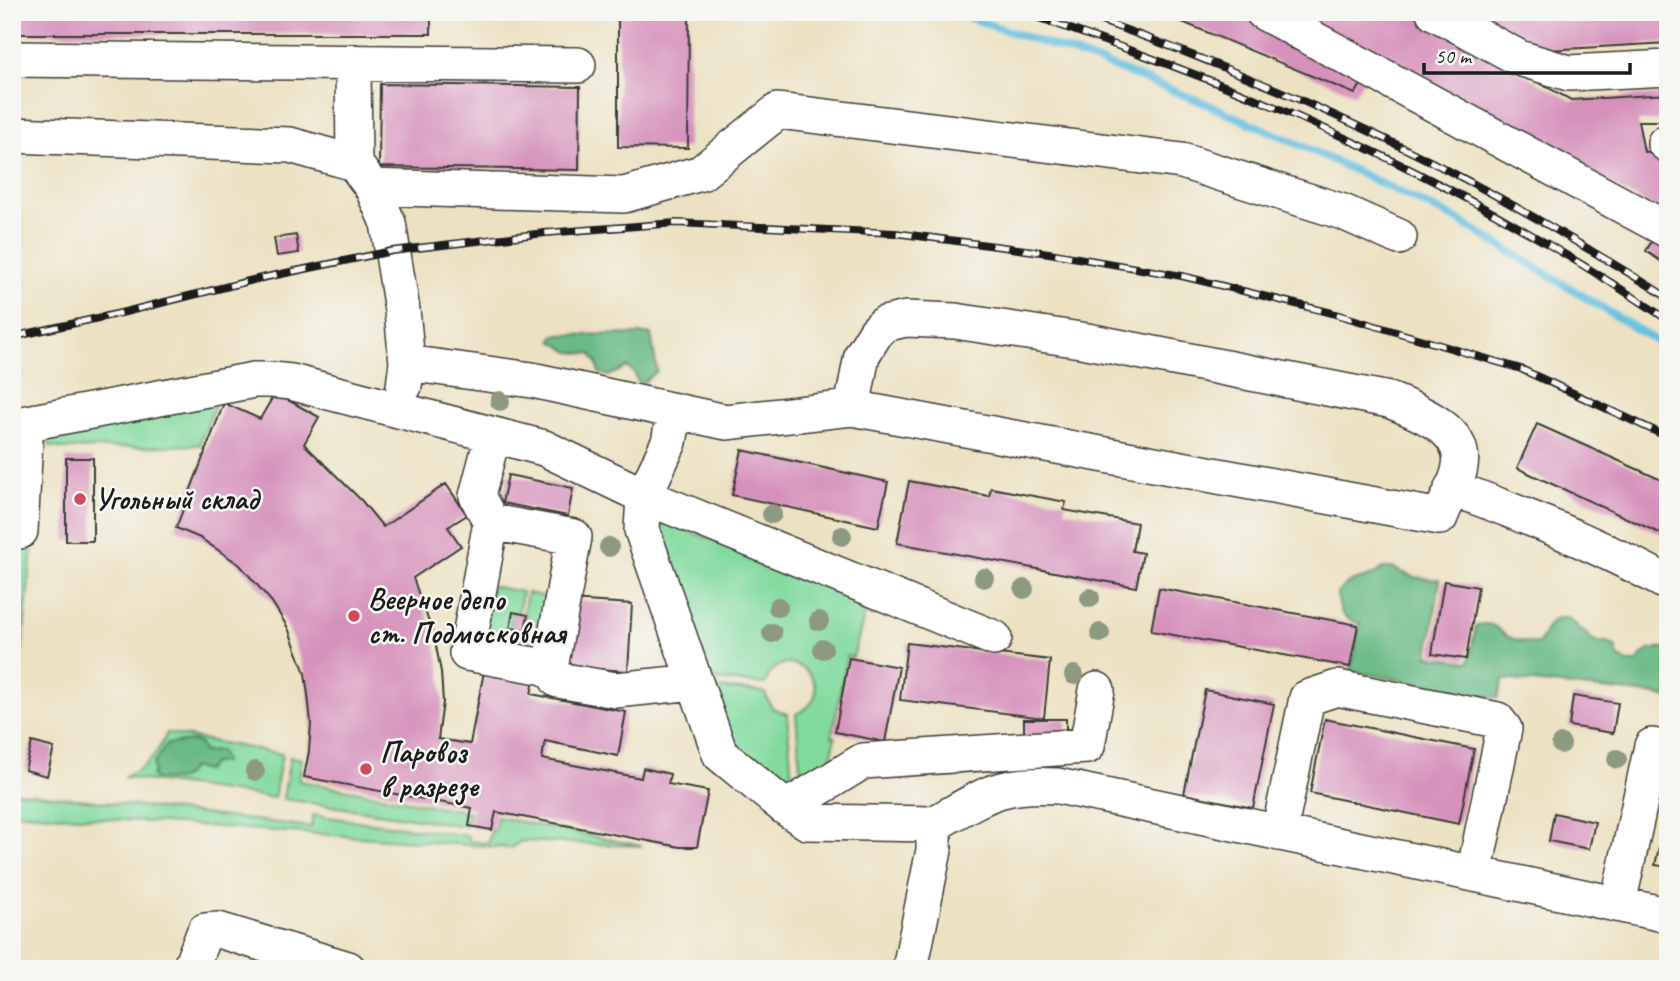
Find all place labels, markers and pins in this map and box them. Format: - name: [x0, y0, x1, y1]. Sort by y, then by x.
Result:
- place label: Угольный склад: [94, 480, 262, 518]
- marker: Угольный склад: [72, 491, 88, 507]
- place label: Веерное депо ст. Подмосковная: [368, 580, 568, 652]
- marker: Веерное депо ст. Подмосковная: [346, 608, 362, 624]
- place label: Паровоз в разрезе: [380, 733, 480, 806]
- marker: Паровоз в разрезе: [358, 761, 374, 777]

